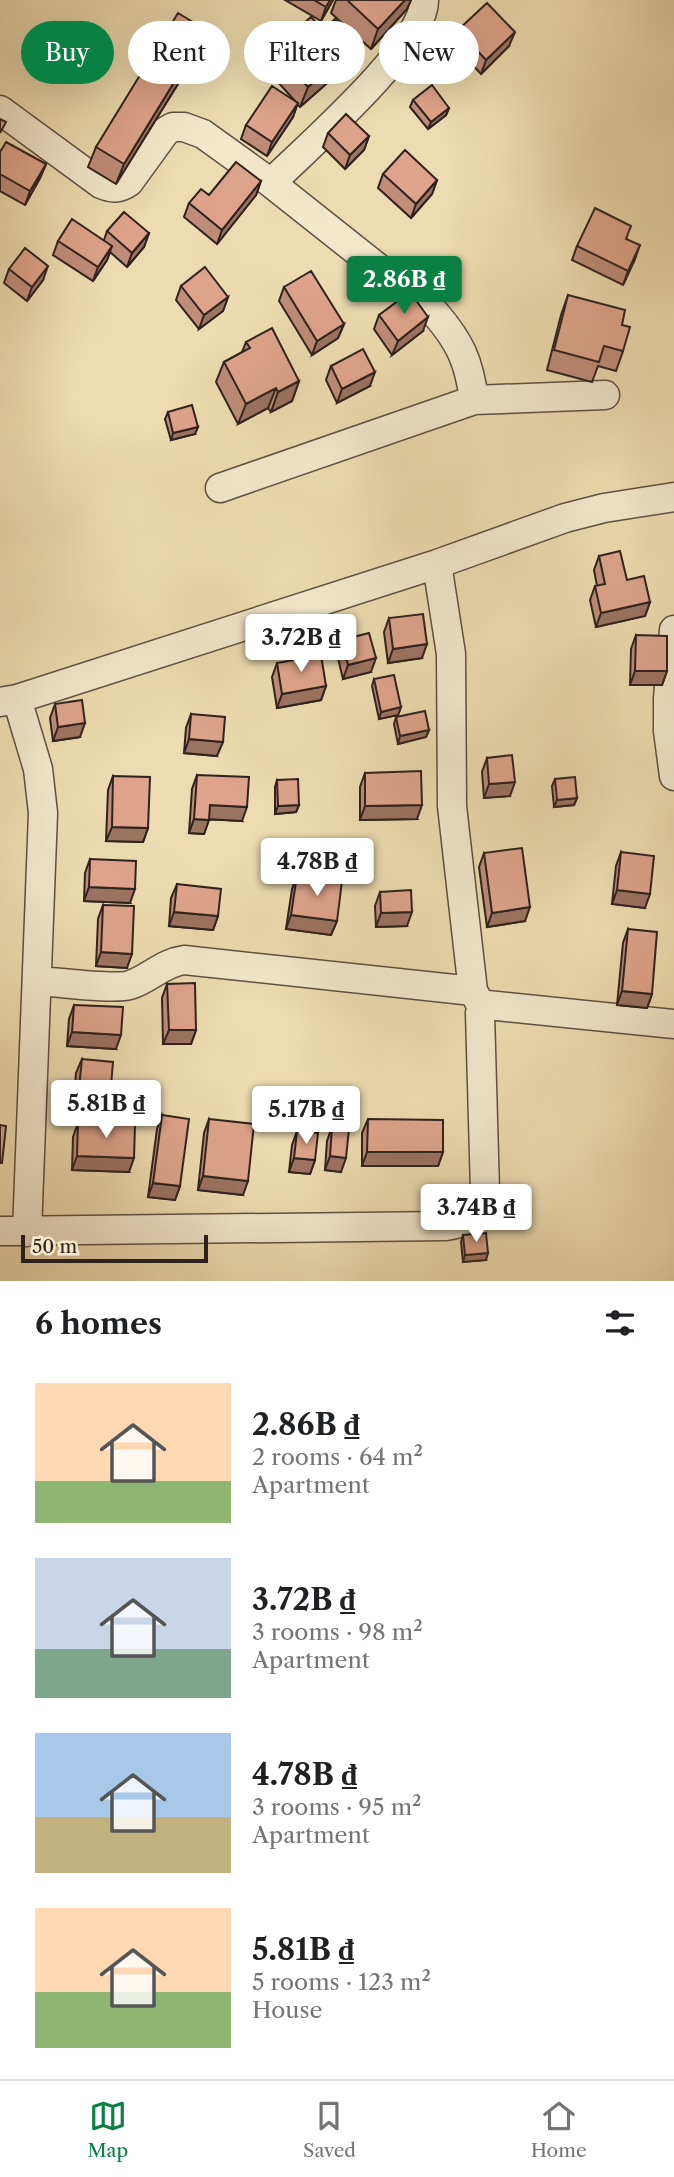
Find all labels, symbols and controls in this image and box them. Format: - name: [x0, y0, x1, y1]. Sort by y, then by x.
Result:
- chip: Buy: [21, 21, 114, 84]
- chip: Rent: [128, 21, 230, 84]
- chip: Filters: [244, 21, 365, 84]
- chip: New: [379, 21, 479, 84]
- pin: 2.86B ₫: [339, 256, 469, 316]
- text: 2.86B ₫: [363, 265, 445, 293]
- pin: 3.72B ₫: [236, 614, 366, 674]
- text: 3.72B ₫: [261, 623, 341, 651]
- pin: 4.78B ₫: [252, 838, 382, 898]
- text: 4.78B ₫: [277, 847, 357, 875]
- pin: 5.81B ₫: [41, 1080, 171, 1140]
- pin: 5.17B ₫: [241, 1086, 371, 1146]
- text: 5.81B ₫: [67, 1089, 145, 1117]
- text: 5.17B ₫: [268, 1095, 344, 1123]
- pin: 3.74B ₫: [411, 1184, 541, 1244]
- text: 3.74B ₫: [437, 1193, 515, 1221]
- scale bar: [21, 1232, 208, 1264]
- text: 50 m: [32, 1235, 77, 1258]
- icon: filters: [601, 1304, 639, 1342]
- text: 6 homes: [35, 1305, 162, 1342]
- text: 2.86B ₫: [252, 1406, 360, 1443]
- icon: home: [91, 1411, 175, 1495]
- text: 2 rooms · 64 m²: [252, 1443, 423, 1471]
- text: Apartment: [252, 1471, 370, 1499]
- text: 3.72B ₫: [252, 1581, 355, 1618]
- icon: home: [91, 1586, 175, 1670]
- text: 3 rooms · 98 m²: [252, 1618, 423, 1646]
- text: Apartment: [252, 1646, 370, 1674]
- text: 4.78B ₫: [252, 1756, 357, 1793]
- icon: home: [91, 1761, 175, 1845]
- text: 3 rooms · 95 m²: [252, 1793, 421, 1821]
- text: Apartment: [252, 1821, 370, 1849]
- text: 5.81B ₫: [252, 1931, 354, 1968]
- icon: home: [91, 1936, 175, 2020]
- text: 5 rooms · 123 m²: [252, 1968, 431, 1996]
- text: House: [252, 1996, 322, 2024]
- tab: Map: [87, 2097, 128, 2162]
- tab: Saved: [303, 2097, 356, 2162]
- tab: Home: [531, 2097, 587, 2162]

